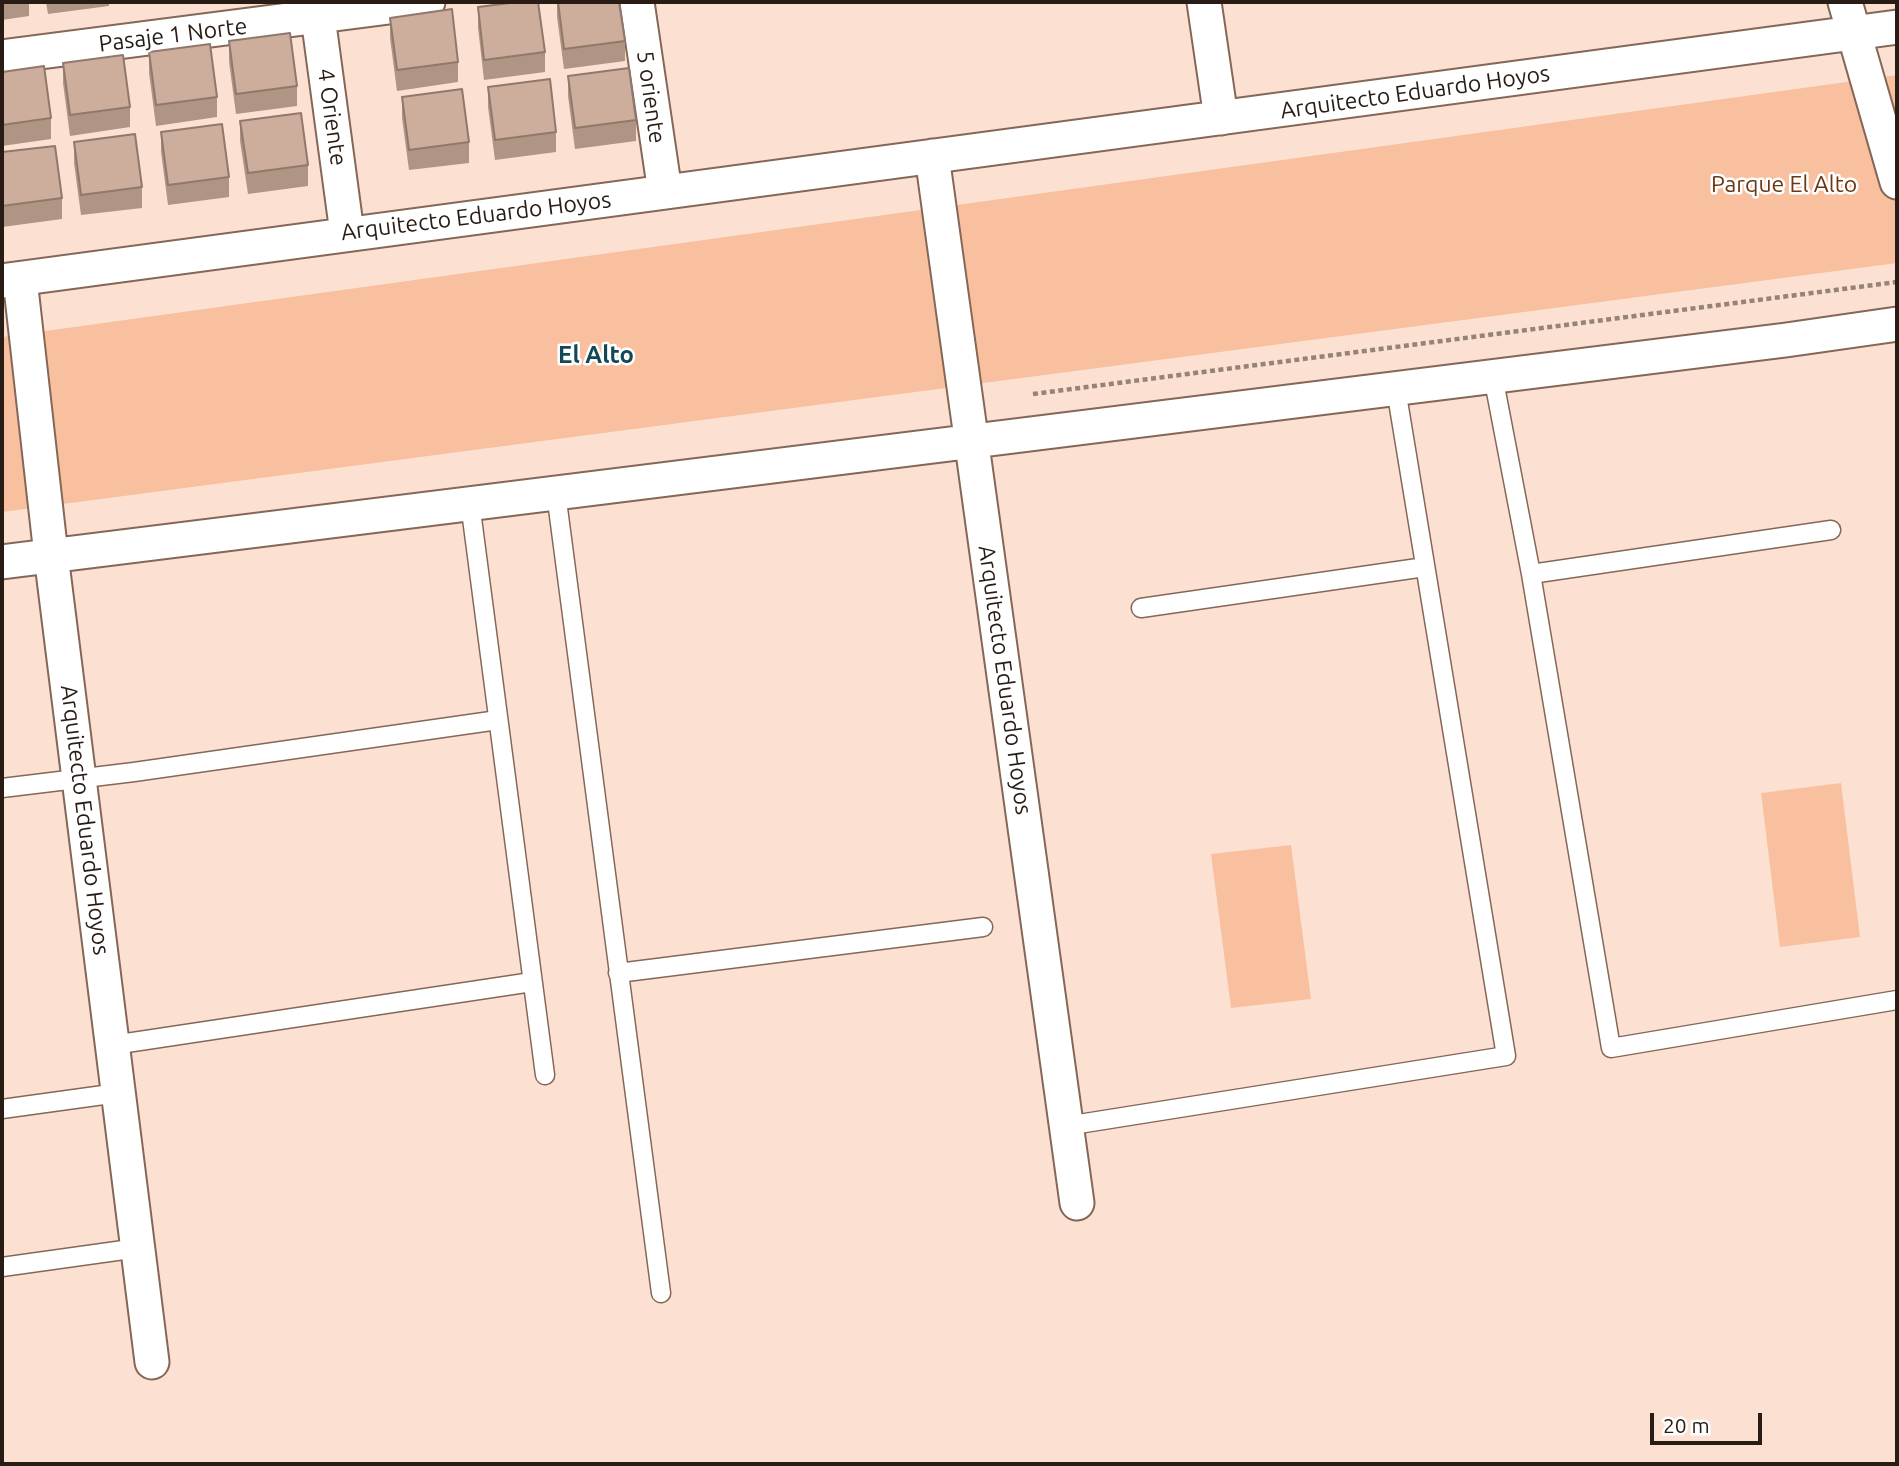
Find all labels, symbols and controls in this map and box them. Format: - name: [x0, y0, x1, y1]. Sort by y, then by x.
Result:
- street label: Pasaje 1 Norte: [97, 12, 249, 58]
- street label: 5 oriente: [631, 49, 671, 145]
- street label: Arquitecto Eduardo Hoyos: [1278, 59, 1552, 125]
- street label: 4 Oriente: [312, 67, 352, 167]
- park label: Parque El Alto: [1711, 170, 1857, 198]
- street label: Arquitecto Eduardo Hoyos: [339, 186, 613, 246]
- district label: El Alto: [558, 341, 634, 369]
- street label: Arquitecto Eduardo Hoyos: [972, 543, 1038, 817]
- street label: Arquitecto Eduardo Hoyos: [55, 683, 115, 957]
- scale bar: [1654, 1400, 1766, 1444]
- text: 20 m: [1663, 1413, 1710, 1437]

